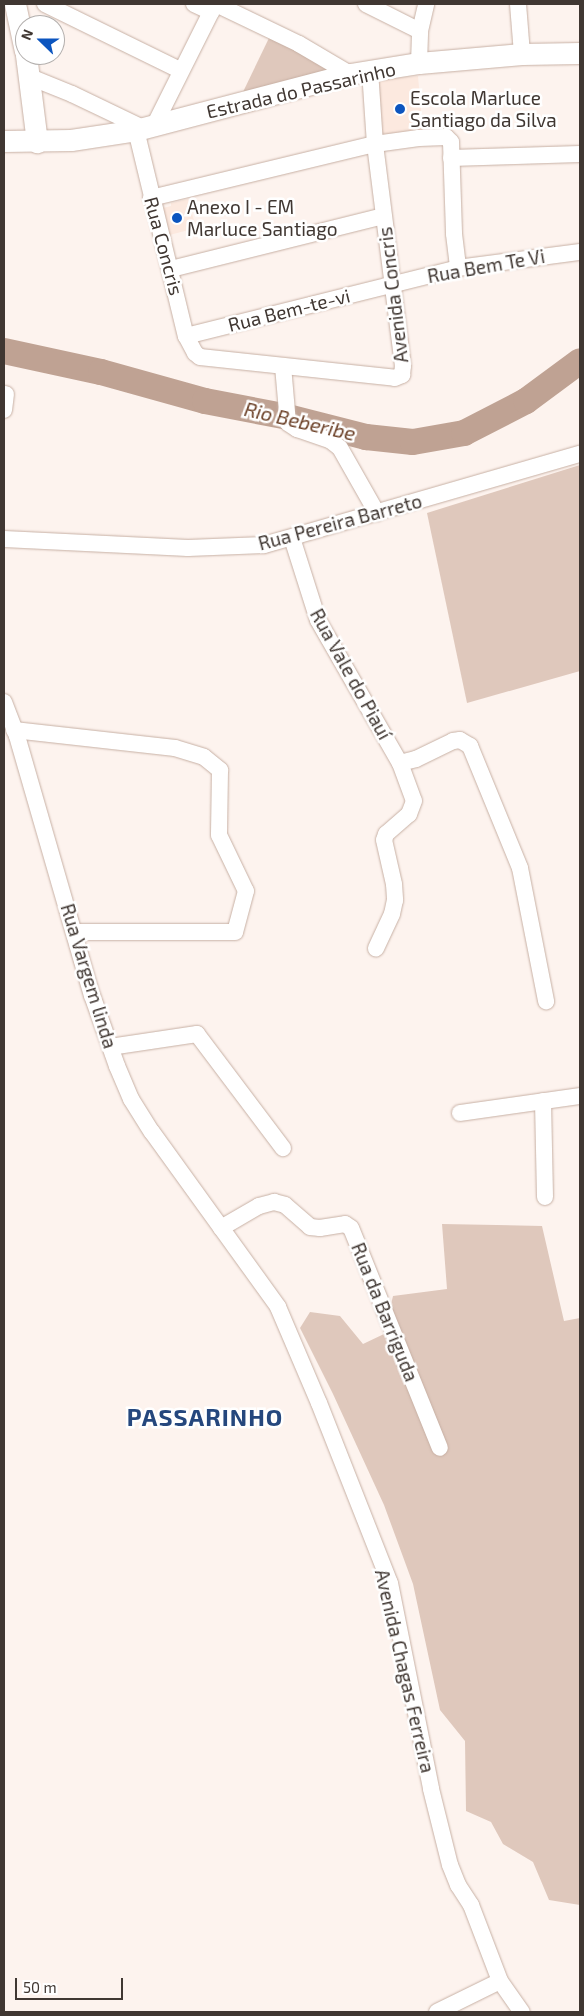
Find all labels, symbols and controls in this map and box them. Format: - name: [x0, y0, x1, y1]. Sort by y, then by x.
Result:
- north arrow: [15, 15, 65, 65]
- text: N: [17, 27, 36, 42]
- street label: Estrada do Passarinho: [204, 57, 398, 123]
- place label: Escola Marluce Santiago da Silva: [410, 87, 557, 131]
- marker: Escola Marluce Santiago da Silva: [394, 103, 406, 115]
- street label: Rua Concris: [140, 194, 188, 298]
- place label: Anexo I - EM Marluce Santiago: [187, 196, 338, 240]
- marker: Anexo I - EM Marluce Santiago: [171, 212, 183, 224]
- street label: Avenida Concris: [373, 226, 413, 364]
- street label: Rua Bem Te Vi: [425, 244, 547, 288]
- street label: Rua Bem-te-vi: [226, 284, 352, 336]
- water label: Rio Beberibe: [242, 397, 358, 445]
- street label: Rua Pereira Barreto: [256, 489, 424, 555]
- street label: Rua Vale do Piauí: [305, 604, 397, 744]
- street label: Rua Vargem linda: [56, 901, 122, 1051]
- street label: Rua da Barriguda: [347, 1239, 423, 1385]
- district label: PASSARINHO: [126, 1403, 284, 1431]
- street label: Avenida Chagas Ferreira: [370, 1567, 440, 1775]
- scale bar: [18, 1968, 125, 2000]
- text: 50 m: [23, 1978, 57, 1996]

